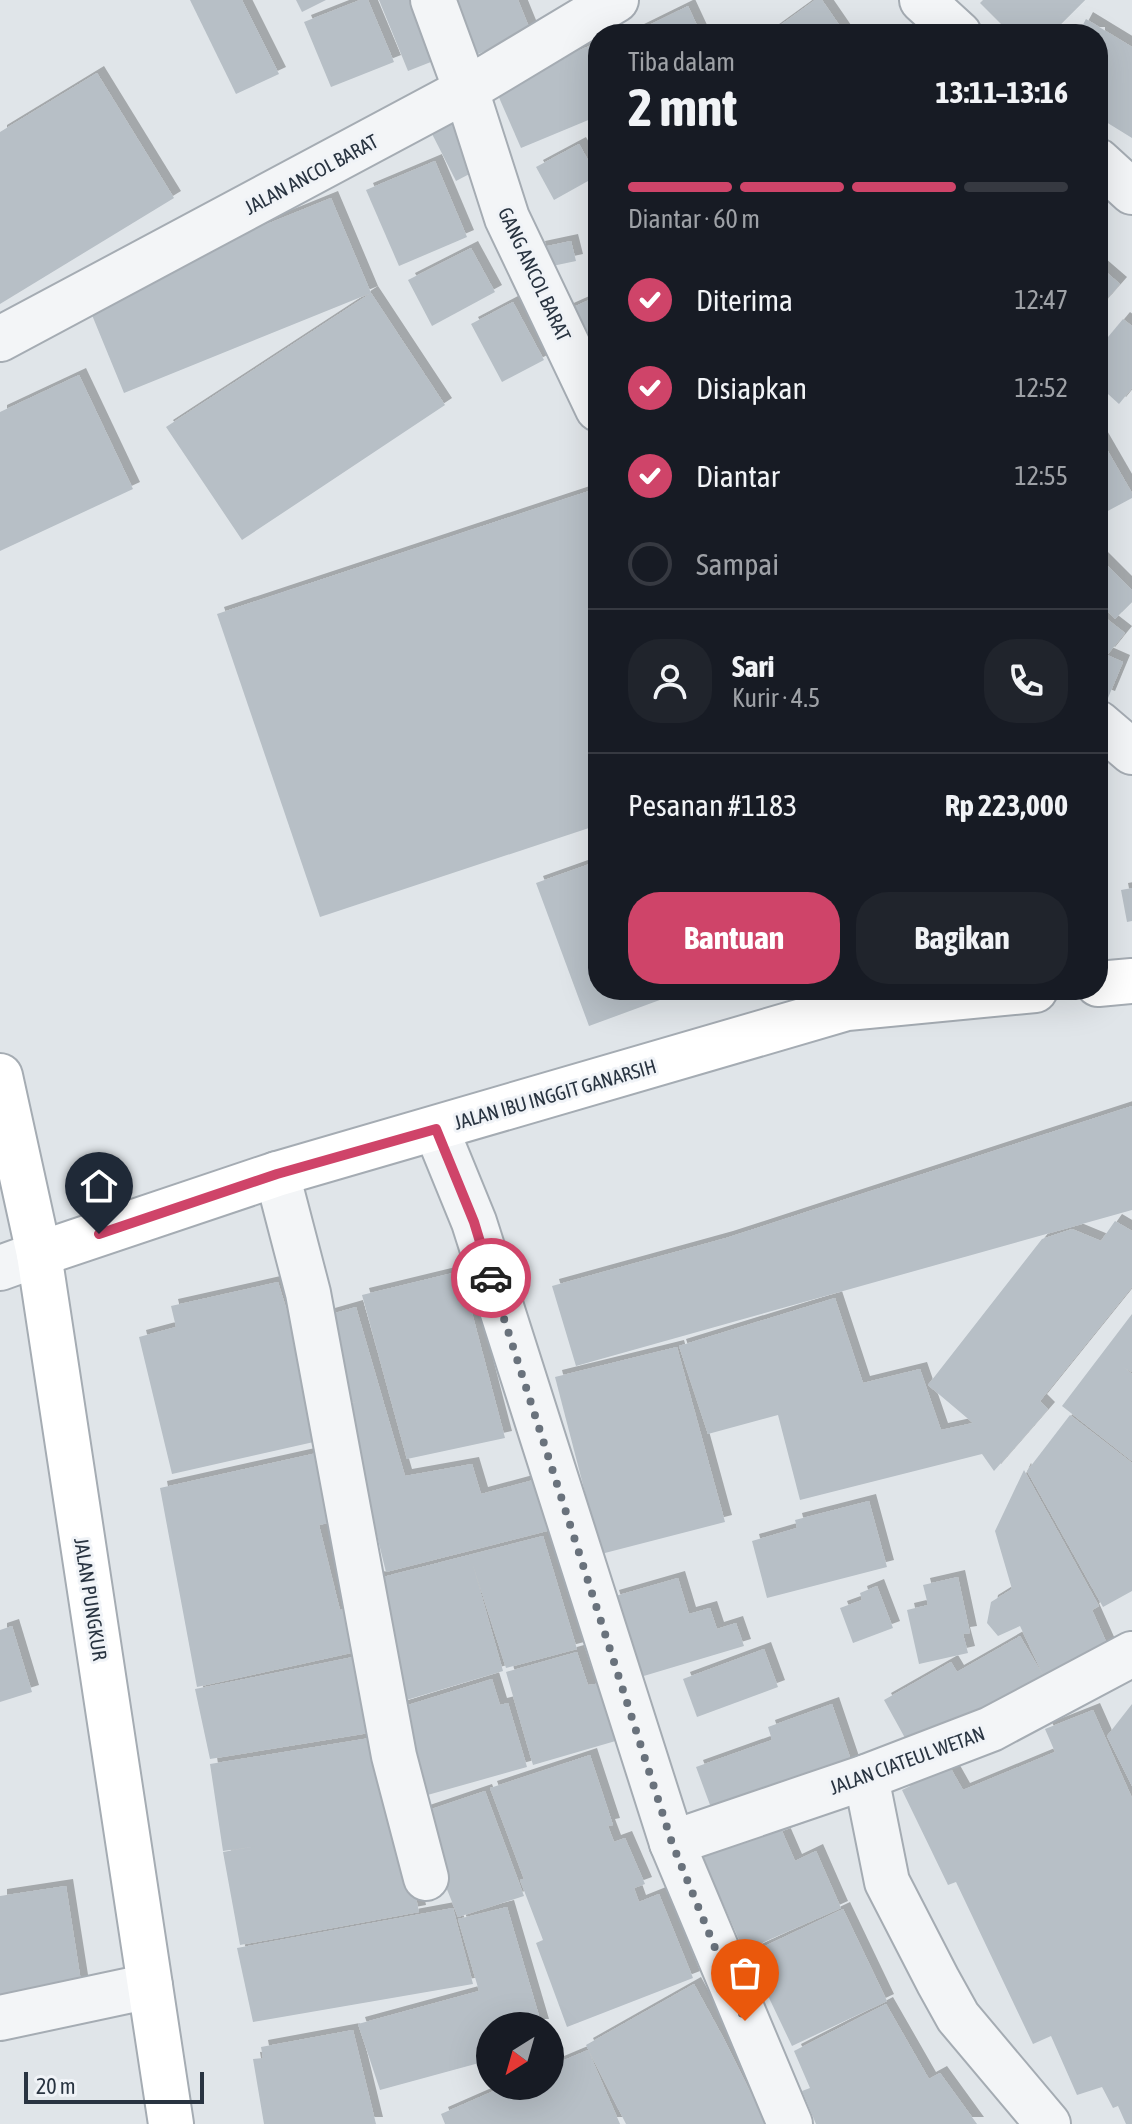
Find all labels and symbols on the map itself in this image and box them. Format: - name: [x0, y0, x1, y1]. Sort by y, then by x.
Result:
- street label: JALAN ANCOL BARAT: [240, 129, 382, 219]
- street label: GANG ANCOL BARAT: [494, 203, 576, 345]
- street label: JALAN IBU INGGIT GANARSIH: [451, 1054, 659, 1134]
- pin: [65, 1152, 133, 1234]
- courier: [451, 1238, 531, 1318]
- street label: JALAN PUNGKUR: [70, 1536, 112, 1662]
- street label: JALAN CIATEUL WETAN: [826, 1721, 988, 1799]
- pin: [711, 1939, 779, 2021]
- north arrow: [476, 2012, 564, 2100]
- scale bar: [24, 2068, 204, 2104]

